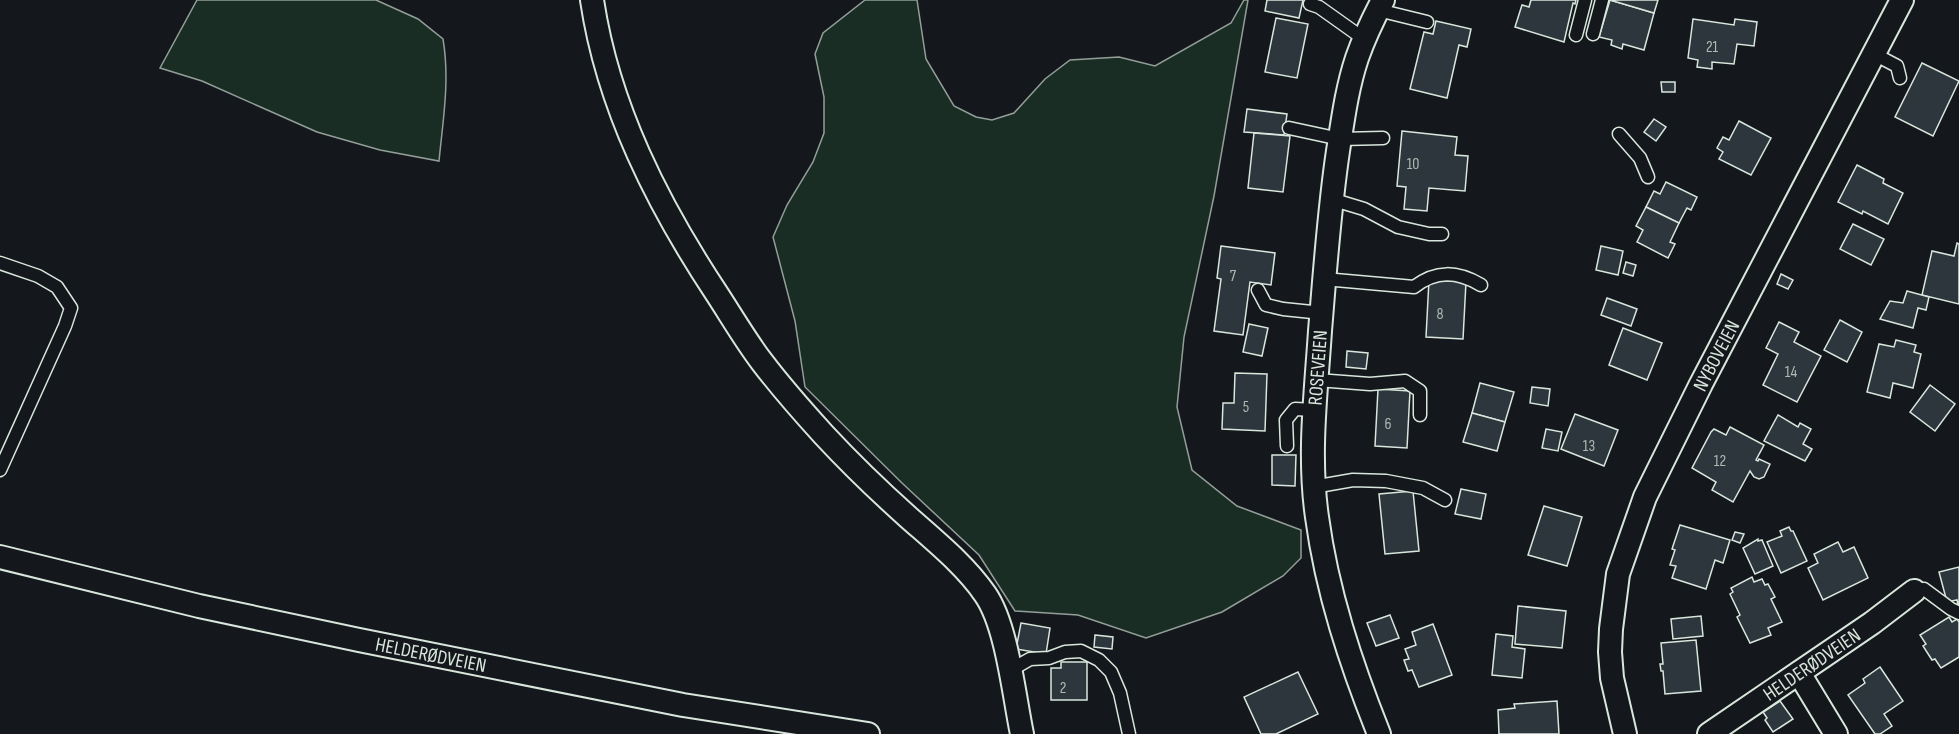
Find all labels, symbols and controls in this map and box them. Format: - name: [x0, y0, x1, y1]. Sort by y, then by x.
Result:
- house number: 21: [1706, 38, 1719, 57]
- house number: 10: [1407, 155, 1419, 174]
- house number: 7: [1230, 267, 1237, 286]
- house number: 8: [1436, 305, 1444, 324]
- street label: NYBOVEIEN: [1688, 316, 1745, 395]
- street label: ROSEVEIEN: [1304, 329, 1333, 406]
- house number: 14: [1785, 363, 1797, 382]
- house number: 5: [1243, 398, 1249, 417]
- house number: 6: [1384, 415, 1392, 434]
- house number: 13: [1583, 437, 1595, 456]
- house number: 12: [1714, 452, 1726, 471]
- street label: HELDERØDVEIEN: [1759, 623, 1865, 707]
- street label: HELDERØDVEIEN: [373, 633, 488, 678]
- house number: 2: [1060, 679, 1066, 698]

